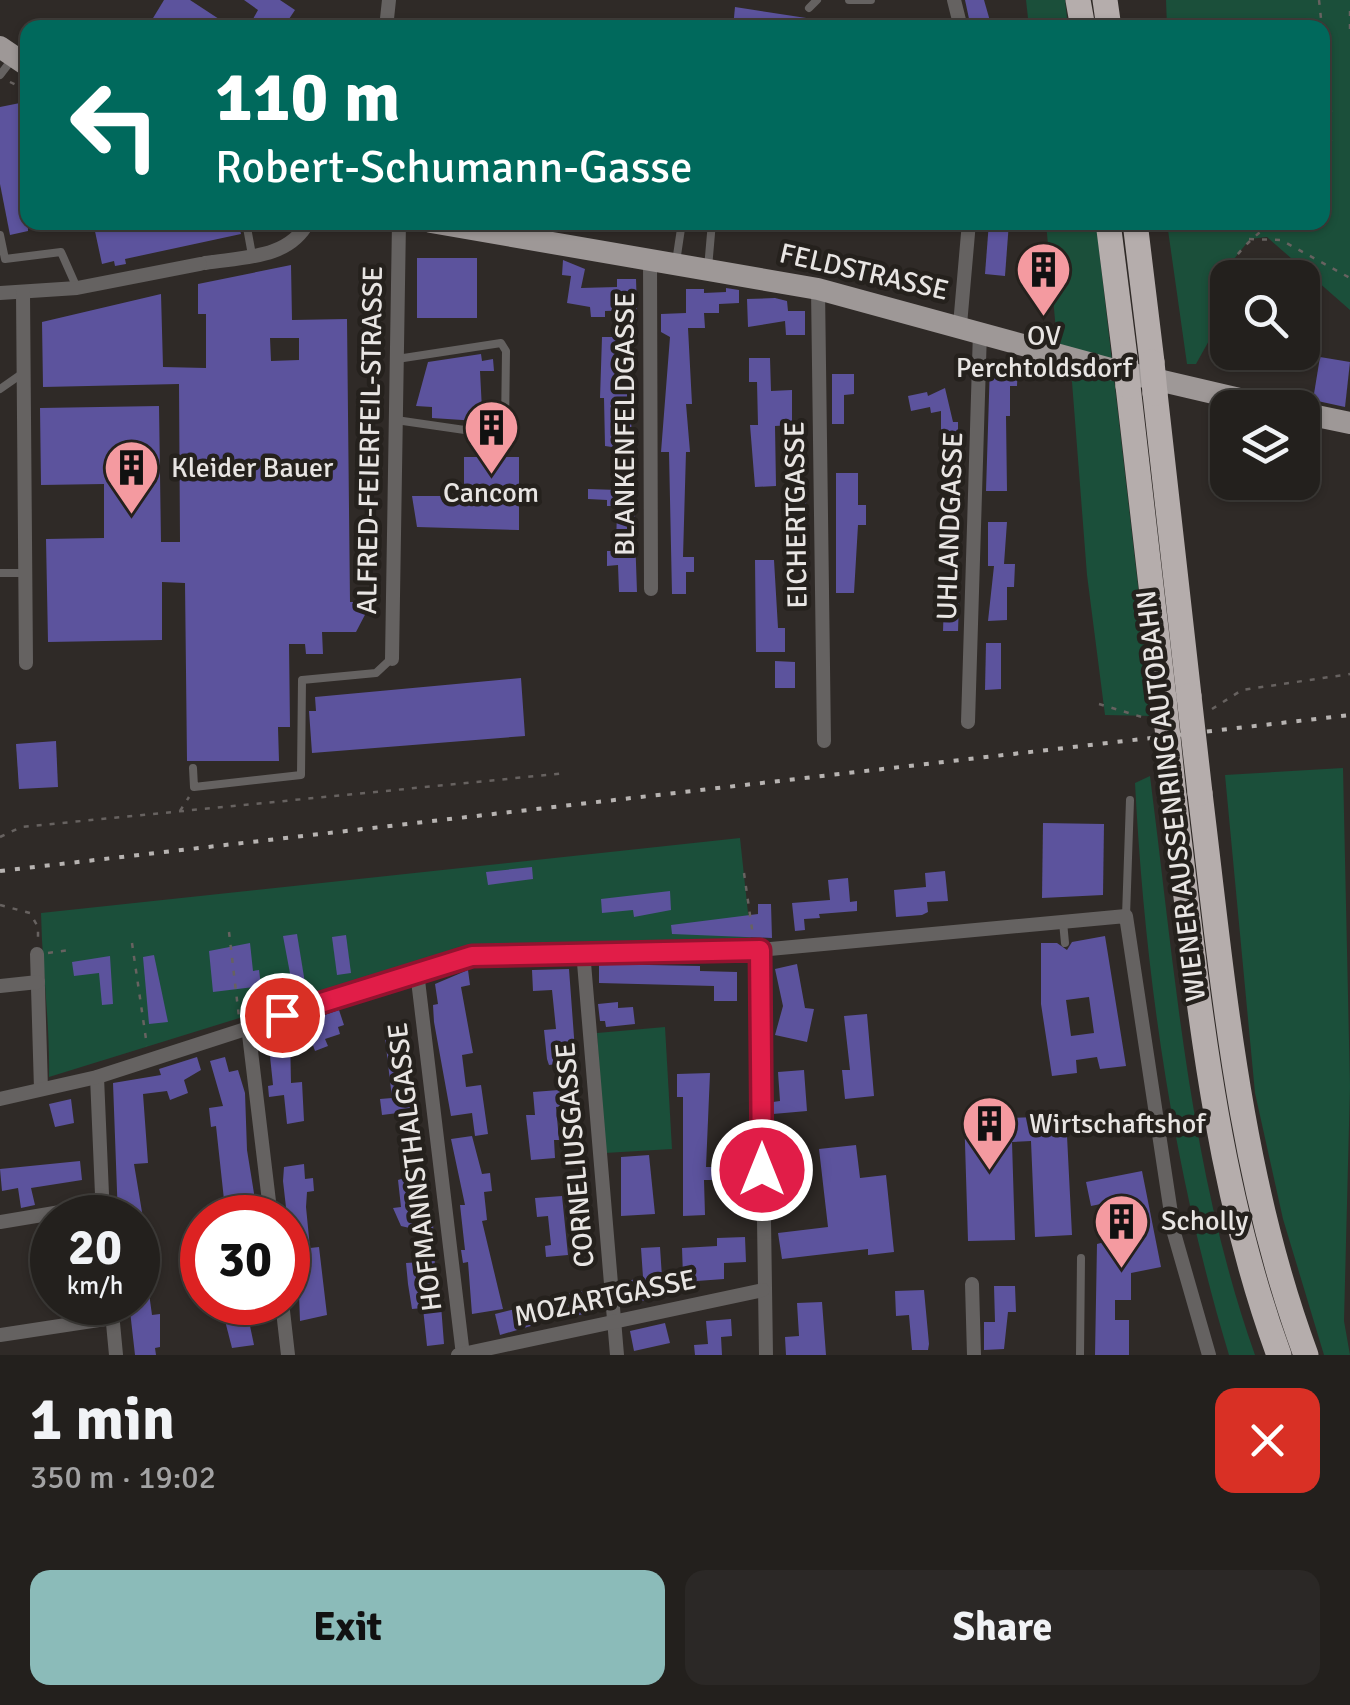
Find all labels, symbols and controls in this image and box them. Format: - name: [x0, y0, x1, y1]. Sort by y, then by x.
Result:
- text: 110 m: [215, 54, 400, 140]
- icon: left: [50, 60, 180, 190]
- text: Robert-Schumann-Gasse: [215, 140, 693, 195]
- street label: FELDSTRASSE: [776, 236, 952, 308]
- building icon: OV Perchtoldsdorf: [1014, 240, 1074, 319]
- map controls: [1210, 260, 1320, 500]
- button: search: [1210, 260, 1320, 370]
- street label: ALFRED-FEIERFEIL-STRASSE: [350, 265, 390, 615]
- street label: BLANKENFELDGASSE: [608, 292, 642, 556]
- place label: OV Perchtoldsdorf: [956, 319, 1134, 385]
- button: layers: [1210, 390, 1320, 500]
- building icon: Cancom: [461, 397, 521, 476]
- street label: EICHERTGASSE: [777, 421, 815, 609]
- street label: UHLANDGASSE: [930, 431, 970, 621]
- building icon: Kleider Bauer: [102, 438, 162, 517]
- place label: Kleider Bauer: [171, 451, 334, 485]
- place label: Cancom: [443, 476, 539, 510]
- street label: WIENER AUSSENRING AUTOBAHN: [1129, 588, 1213, 1004]
- pin: [240, 973, 325, 1058]
- icon: arrive: [255, 988, 310, 1043]
- street label: HOFMANNSTHALGASSE: [380, 1021, 450, 1313]
- street label: CORNELIUSGASSE: [548, 1041, 602, 1269]
- building icon: Wirtschaftshof: [960, 1094, 1020, 1173]
- place label: Wirtschaftshof: [1029, 1107, 1207, 1141]
- position arrow: [710, 1118, 814, 1222]
- building icon: Scholly: [1092, 1191, 1152, 1270]
- speed limit sign: 30: [180, 1195, 310, 1325]
- place label: Scholly: [1161, 1204, 1248, 1238]
- text: 20: [68, 1217, 122, 1279]
- street label: MOZARTGASSE: [511, 1262, 699, 1334]
- text: km/h: [67, 1270, 123, 1301]
- text: 1 min: [30, 1383, 175, 1457]
- button: close: [1215, 1388, 1320, 1493]
- text: 350 m · 19:02: [30, 1458, 216, 1497]
- button: Exit: [30, 1570, 665, 1685]
- button: Share: [685, 1570, 1320, 1685]

